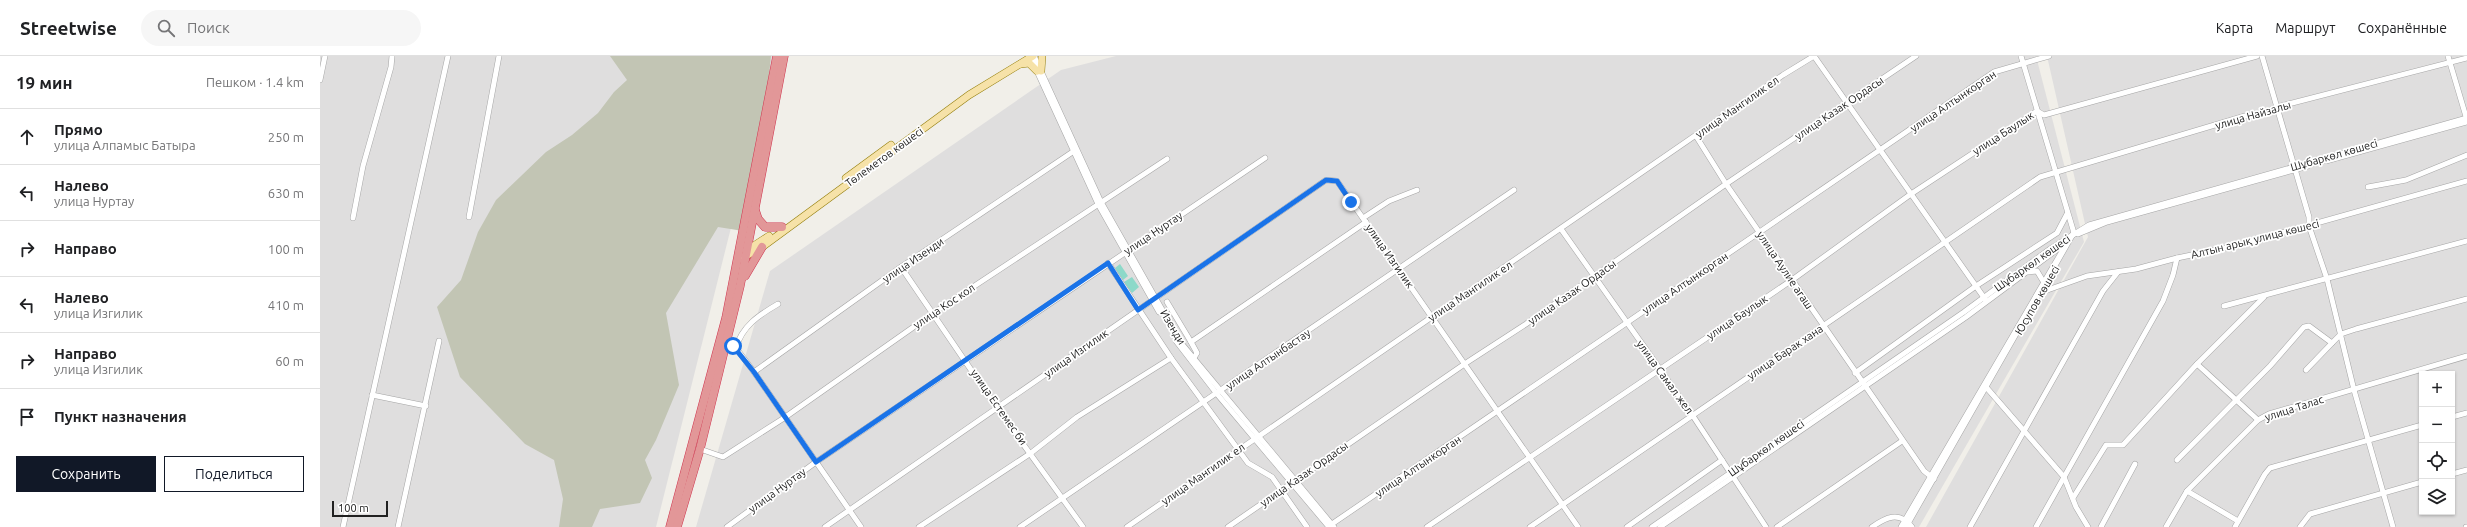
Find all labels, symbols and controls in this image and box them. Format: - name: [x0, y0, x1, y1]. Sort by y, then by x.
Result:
- search box: [141, 10, 421, 46]
- text: Streetwise: [20, 17, 117, 39]
- icon: search: [155, 17, 177, 39]
- text: Поиск: [187, 19, 230, 36]
- text: Карта: [2216, 20, 2253, 36]
- text: Маршрут: [2275, 20, 2336, 36]
- text: Сохранённые: [2358, 20, 2447, 36]
- street label: улица Алтынкорган: [1908, 68, 1998, 134]
- text: 19 мин: [16, 73, 72, 92]
- street label: улица Мангилик ел: [1693, 74, 1781, 140]
- street label: улица Казак Ордасы: [1792, 74, 1886, 142]
- text: Пешком · 1.4 km: [206, 75, 304, 89]
- street label: улица Найзалы: [2214, 98, 2292, 132]
- street label: улица Баулык: [1970, 109, 2036, 157]
- text: Прямо: [54, 121, 103, 138]
- street label: Төлеметов көшесі: [843, 125, 925, 189]
- icon: ahead: [16, 126, 38, 148]
- text: 250 m: [268, 130, 304, 144]
- street label: Шұбаркөл көшесі: [2289, 137, 2379, 173]
- text: улица Алпамыс Батыра: [54, 138, 196, 152]
- text: Налево: [54, 177, 109, 194]
- icon: left: [16, 182, 38, 204]
- text: 630 m: [268, 186, 304, 200]
- route end: [1342, 193, 1360, 211]
- text: улица Нуртау: [54, 194, 134, 208]
- street label: улица Нуртау: [1122, 209, 1185, 257]
- street label: Алтын арық улица көшесі: [2190, 217, 2320, 261]
- street label: улица Изгилик: [1363, 222, 1417, 291]
- street label: улица Аулие агаш: [1755, 229, 1815, 311]
- street label: Шұбаркөл көшесі: [1992, 232, 2072, 294]
- street label: улица Изенди: [880, 235, 946, 285]
- icon: right: [16, 238, 38, 260]
- text: Направо: [54, 240, 117, 257]
- text: 100 m: [268, 242, 304, 256]
- street label: улица Алтынкорган: [1640, 250, 1730, 316]
- street label: улица Казак Ордасы: [1526, 257, 1618, 327]
- street label: улица Мангилик ел: [1426, 258, 1514, 324]
- street label: Юсупов көшесі: [2012, 263, 2062, 337]
- street label: улица Кос кол: [911, 281, 977, 331]
- text: Налево: [54, 289, 109, 306]
- street label: улица Баулык: [1704, 292, 1770, 342]
- icon: left: [16, 294, 38, 316]
- text: 410 m: [268, 298, 304, 312]
- text: улица Изгилик: [54, 306, 143, 320]
- street label: Изенди: [1158, 307, 1188, 347]
- street label: улица Барак хана: [1745, 322, 1825, 382]
- street label: улица Изгилик: [1042, 326, 1111, 380]
- street label: улица Алтынбастау: [1224, 326, 1313, 392]
- route start: [724, 337, 742, 355]
- street label: улица Самал жел: [1634, 338, 1696, 416]
- text: Направо: [54, 345, 117, 362]
- icon: right: [16, 350, 38, 372]
- text: 60 m: [275, 354, 304, 368]
- text: улица Изгилик: [54, 362, 143, 376]
- street label: улица Естемес би: [968, 367, 1030, 447]
- map controls: [2419, 371, 2455, 515]
- button: +: [2419, 371, 2455, 407]
- street label: улица Талас: [2263, 393, 2325, 423]
- icon: arrive: [16, 406, 38, 428]
- button: −: [2419, 407, 2455, 443]
- text: Пункт назначения: [54, 408, 187, 425]
- street label: Шұбаркөл көшесі: [1726, 417, 1806, 479]
- street label: улица Алтынкорган: [1373, 433, 1463, 499]
- street label: улица Казак Ордасы: [1258, 439, 1350, 509]
- street label: улица Мангилик ел: [1159, 441, 1247, 507]
- button: locate: [2419, 443, 2455, 479]
- button: Сохранить: [16, 456, 156, 492]
- button: Поделиться: [164, 456, 304, 492]
- street label: улица Нуртау: [746, 465, 809, 515]
- button: layers: [2419, 479, 2455, 515]
- scale bar: [332, 499, 388, 518]
- text: 100 m: [338, 502, 369, 514]

